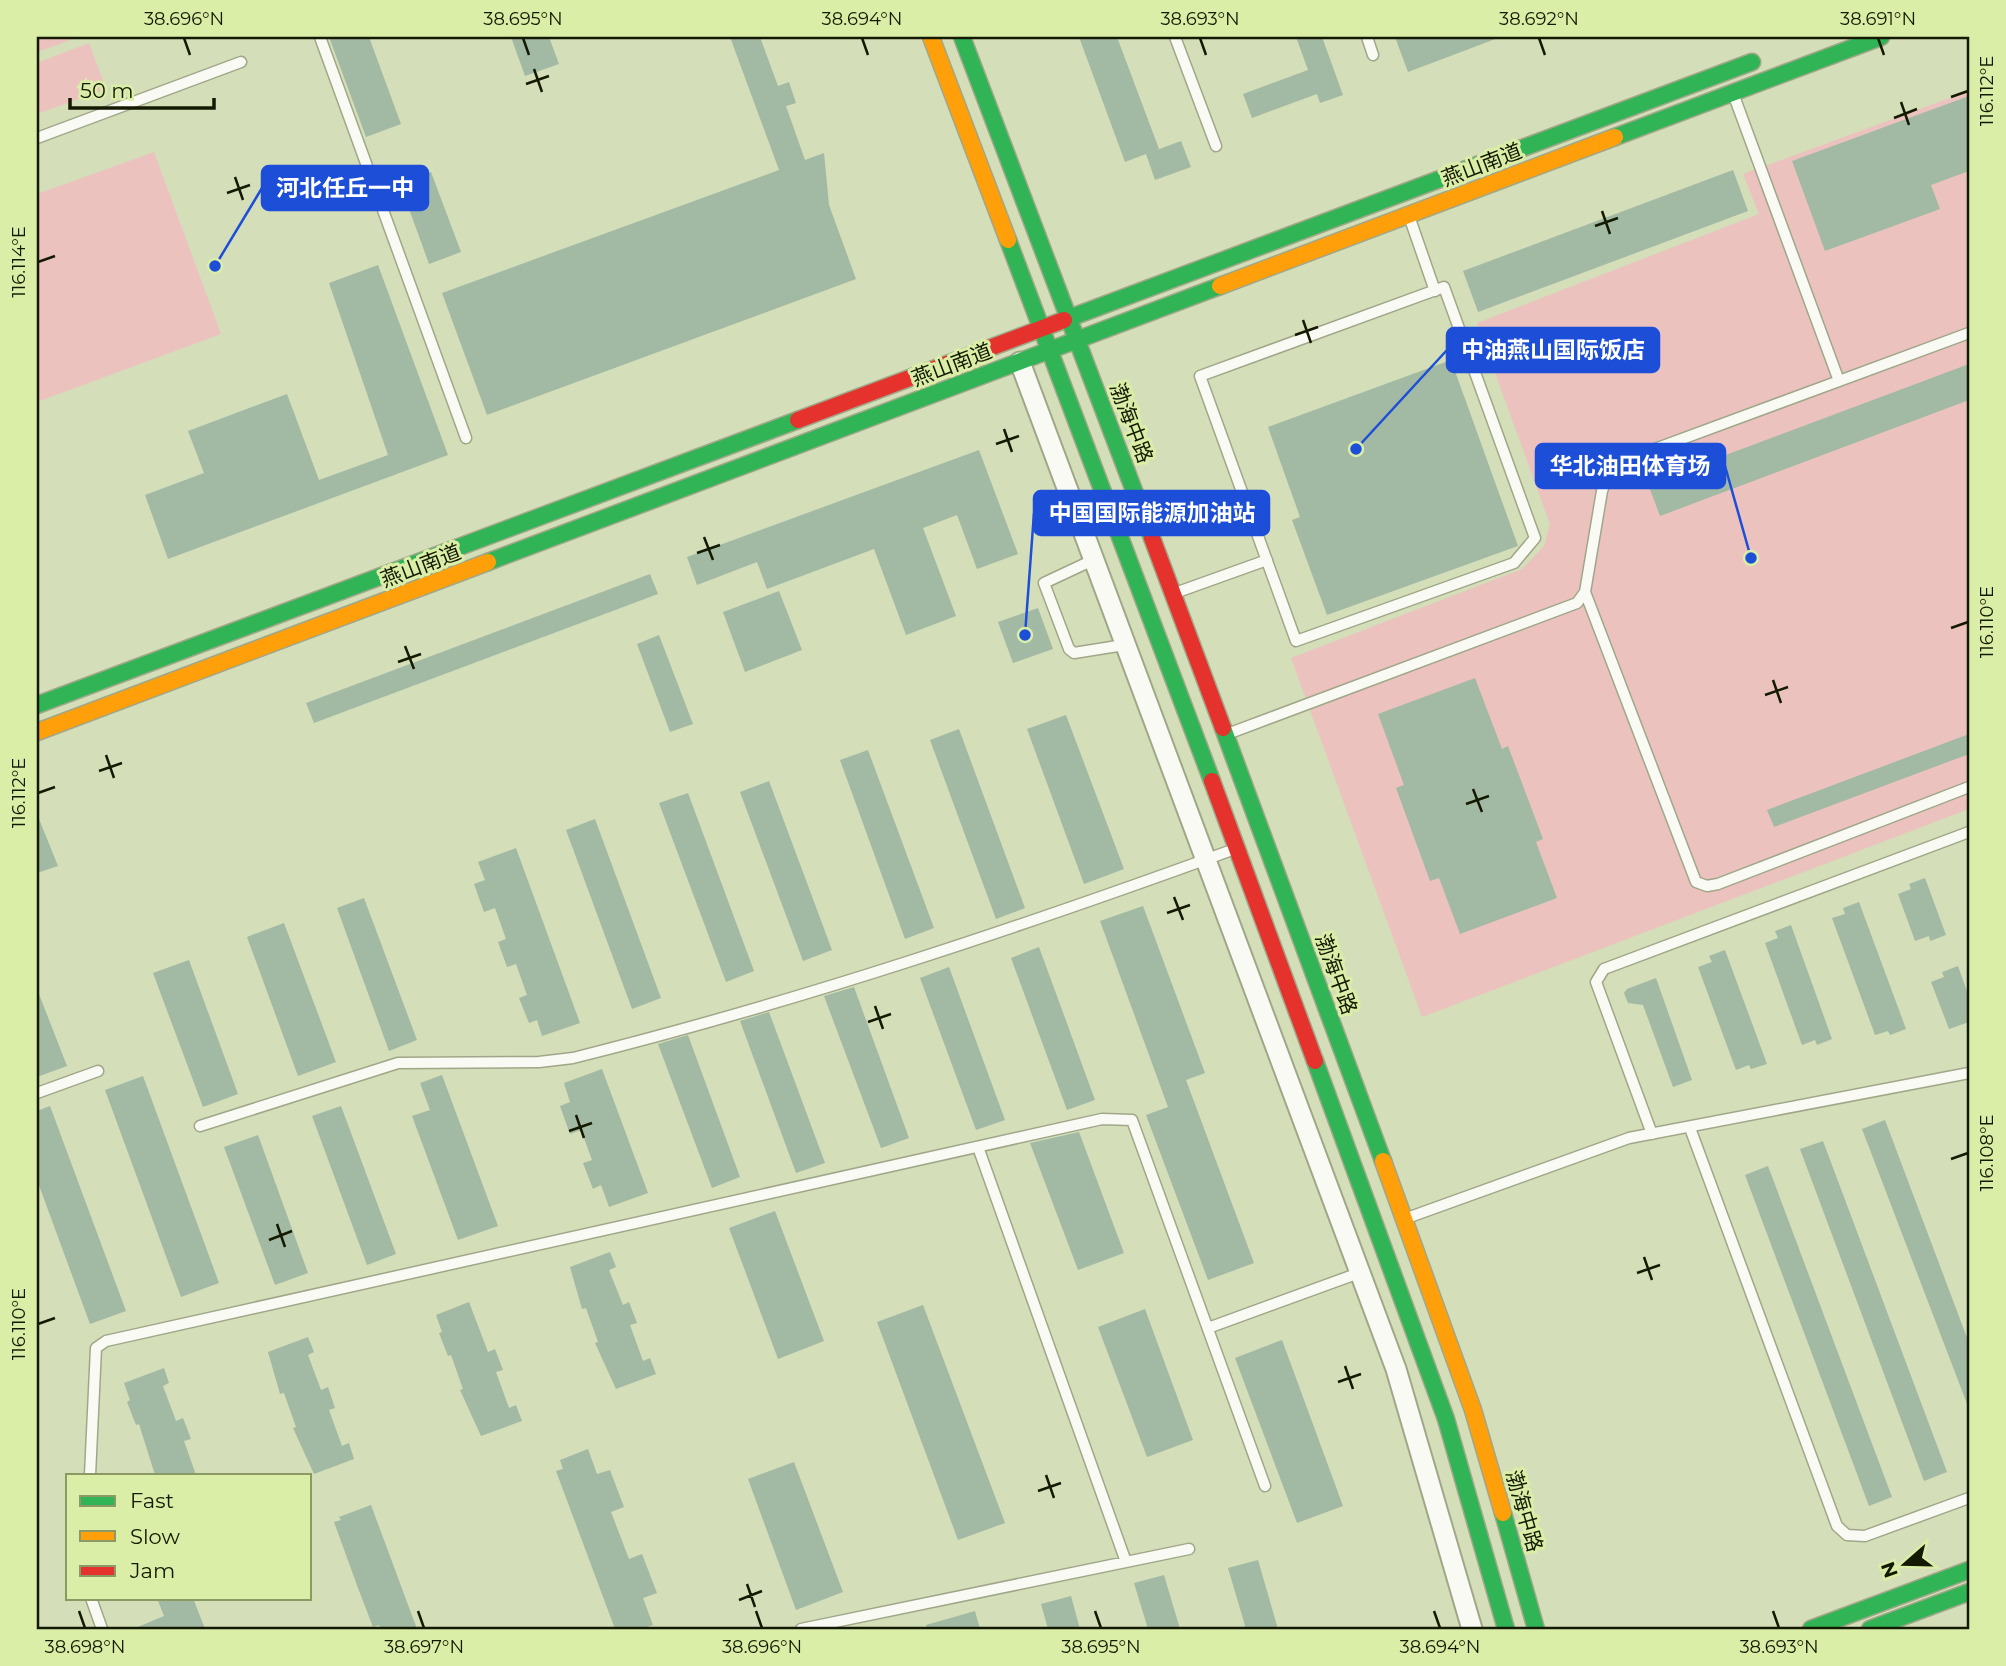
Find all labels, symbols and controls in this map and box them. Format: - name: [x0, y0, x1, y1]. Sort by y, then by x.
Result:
- text: 38.696°N: [144, 8, 224, 30]
- text: 38.695°N: [483, 8, 563, 30]
- text: 38.694°N: [822, 8, 902, 30]
- text: 38.693°N: [1160, 8, 1240, 30]
- text: 38.692°N: [1499, 8, 1579, 30]
- text: 38.691°N: [1840, 8, 1916, 30]
- text: 116.112°E: [1976, 56, 1998, 126]
- scale bar: [70, 66, 214, 110]
- text: 50 m: [80, 78, 134, 103]
- street label: 燕山南道: [1438, 138, 1526, 191]
- callout: 河北任丘一中: [262, 166, 428, 210]
- text: 河北任丘一中: [276, 174, 414, 202]
- text: 116.114°E: [8, 226, 30, 298]
- callout: 中油燕山国际饭店: [1447, 328, 1659, 372]
- text: 中油燕山国际饭店: [1461, 336, 1645, 364]
- street label: 燕山南道: [908, 338, 996, 391]
- street label: 渤海中路: [1105, 379, 1158, 467]
- callout: 华北油田体育场: [1536, 444, 1725, 488]
- text: 华北油田体育场: [1550, 452, 1711, 480]
- callout: 中国国际能源加油站: [1034, 491, 1269, 535]
- text: 中国国际能源加油站: [1049, 499, 1256, 527]
- street label: 燕山南道: [377, 539, 465, 592]
- text: 116.110°E: [1976, 586, 1998, 658]
- text: 116.112°E: [8, 758, 30, 828]
- street label: 渤海中路: [1310, 930, 1363, 1018]
- text: 116.108°E: [1976, 1114, 1998, 1192]
- text: 116.110°E: [8, 1288, 30, 1360]
- street label: 渤海中路: [1501, 1467, 1548, 1555]
- legend: [66, 1474, 312, 1600]
- text: Fast: [130, 1488, 174, 1513]
- text: Slow: [130, 1524, 180, 1549]
- north arrow: [1870, 1530, 1940, 1600]
- text: Jam: [129, 1558, 175, 1583]
- text: N: [1876, 1558, 1903, 1581]
- text: 38.698°N: [44, 1636, 126, 1658]
- text: 38.697°N: [384, 1636, 464, 1658]
- text: 38.696°N: [722, 1636, 802, 1658]
- text: 38.695°N: [1061, 1636, 1141, 1658]
- text: 38.694°N: [1400, 1636, 1480, 1658]
- text: 38.693°N: [1739, 1636, 1819, 1658]

